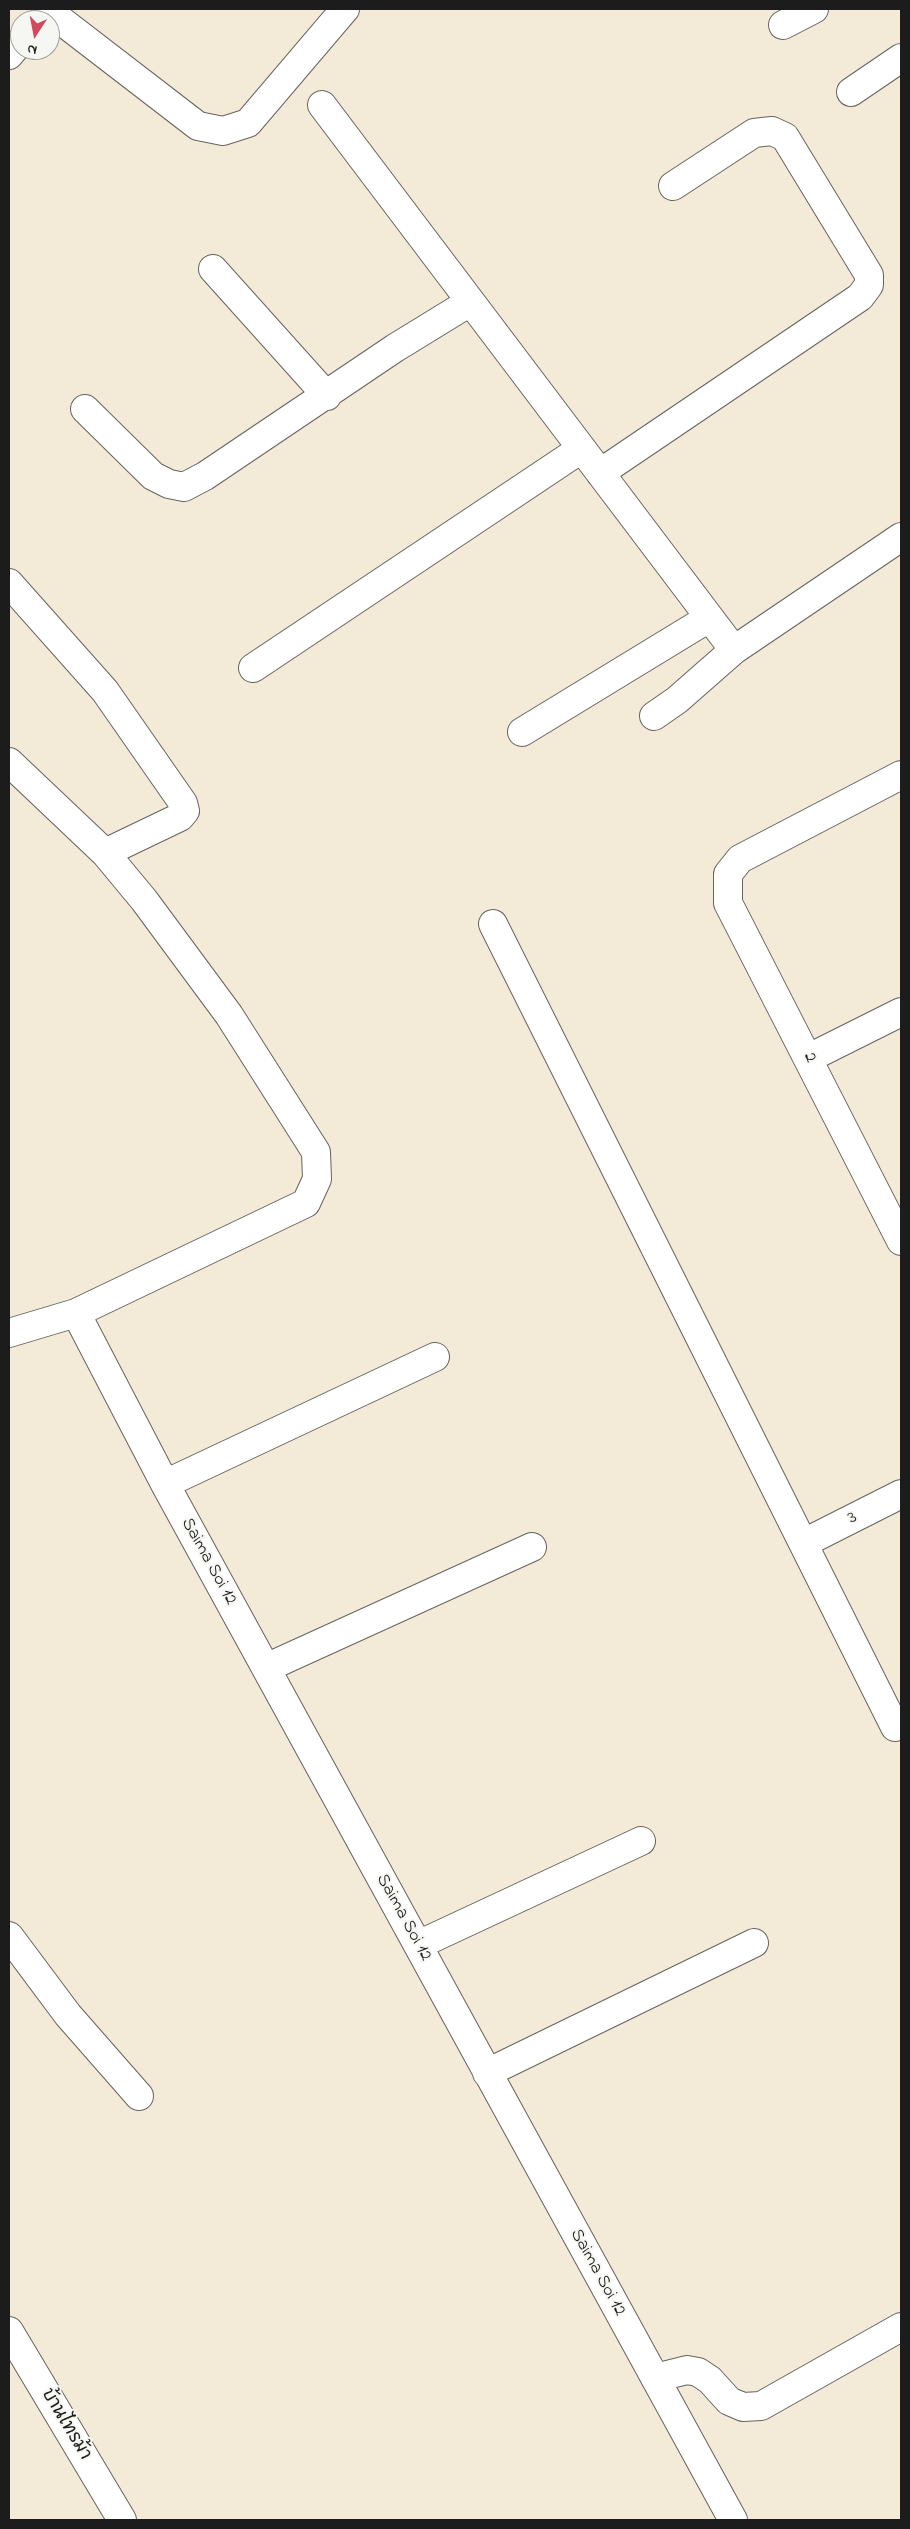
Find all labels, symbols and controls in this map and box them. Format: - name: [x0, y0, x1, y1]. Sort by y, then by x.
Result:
- north arrow: [10, 10, 60, 60]
- text: N: [26, 38, 39, 60]
- street label: 2: [797, 1049, 821, 1067]
- street label: 3: [845, 1508, 861, 1530]
- street label: Saima Soi 12: [175, 1515, 241, 1609]
- street label: Saima Soi 12: [370, 1871, 436, 1965]
- street label: Saima Soi 12: [564, 2226, 630, 2320]
- street label: บ้านไทรม้า: [35, 2385, 95, 2465]

